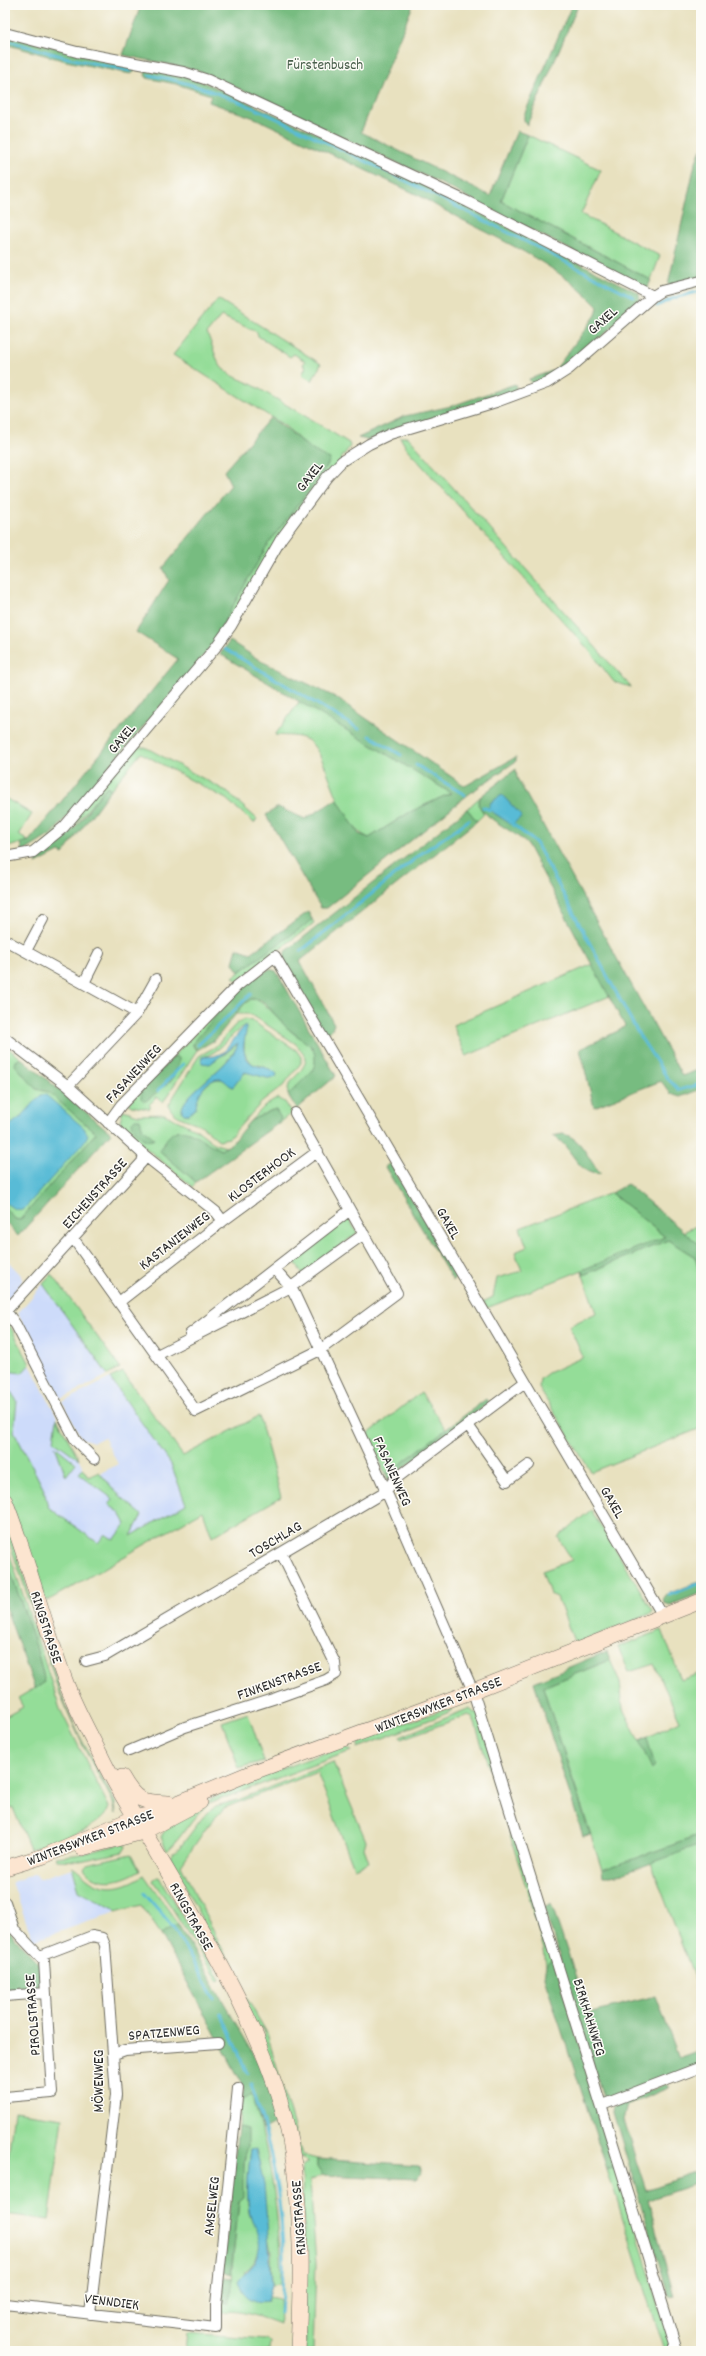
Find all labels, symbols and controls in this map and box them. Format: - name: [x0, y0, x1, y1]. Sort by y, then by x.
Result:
- park label: Fürstenbusch: [287, 55, 363, 77]
- street label: GAXEL: [583, 302, 623, 341]
- street label: GAXEL: [291, 457, 330, 497]
- street label: GAXEL: [103, 719, 142, 759]
- street label: FASANENWEG: [101, 1040, 168, 1109]
- street label: KLOSTERHOOK: [224, 1143, 301, 1209]
- street label: EICHENSTRASSE: [58, 1154, 134, 1235]
- street label: GAXEL: [429, 1204, 465, 1244]
- street label: KASTANIENWEG: [135, 1207, 216, 1276]
- street label: FASANENWEG: [366, 1433, 416, 1510]
- street label: GAXEL: [593, 1483, 629, 1523]
- street label: TOSCHLAG: [245, 1516, 307, 1565]
- street label: RINGSTRASSE: [23, 1589, 67, 1667]
- street label: FINKENSTRASSE: [235, 1656, 325, 1707]
- street label: WINTERSWYKER STRASSE: [372, 1671, 505, 1740]
- street label: WINTERSWYKER STRASSE: [24, 1804, 157, 1873]
- street label: RINGSTRASSE: [162, 1879, 218, 1955]
- street label: PIROLSTRASSE: [20, 1973, 48, 2056]
- street label: BIRKHAHNWEG: [566, 1976, 610, 2059]
- street label: SPATZENWEG: [128, 2020, 201, 2048]
- street label: MÖWENWEG: [89, 2050, 111, 2112]
- street label: AMSELWEG: [199, 2175, 227, 2237]
- street label: RINGSTRASSE: [286, 2179, 314, 2256]
- street label: VENNDIEK: [83, 2289, 140, 2317]

